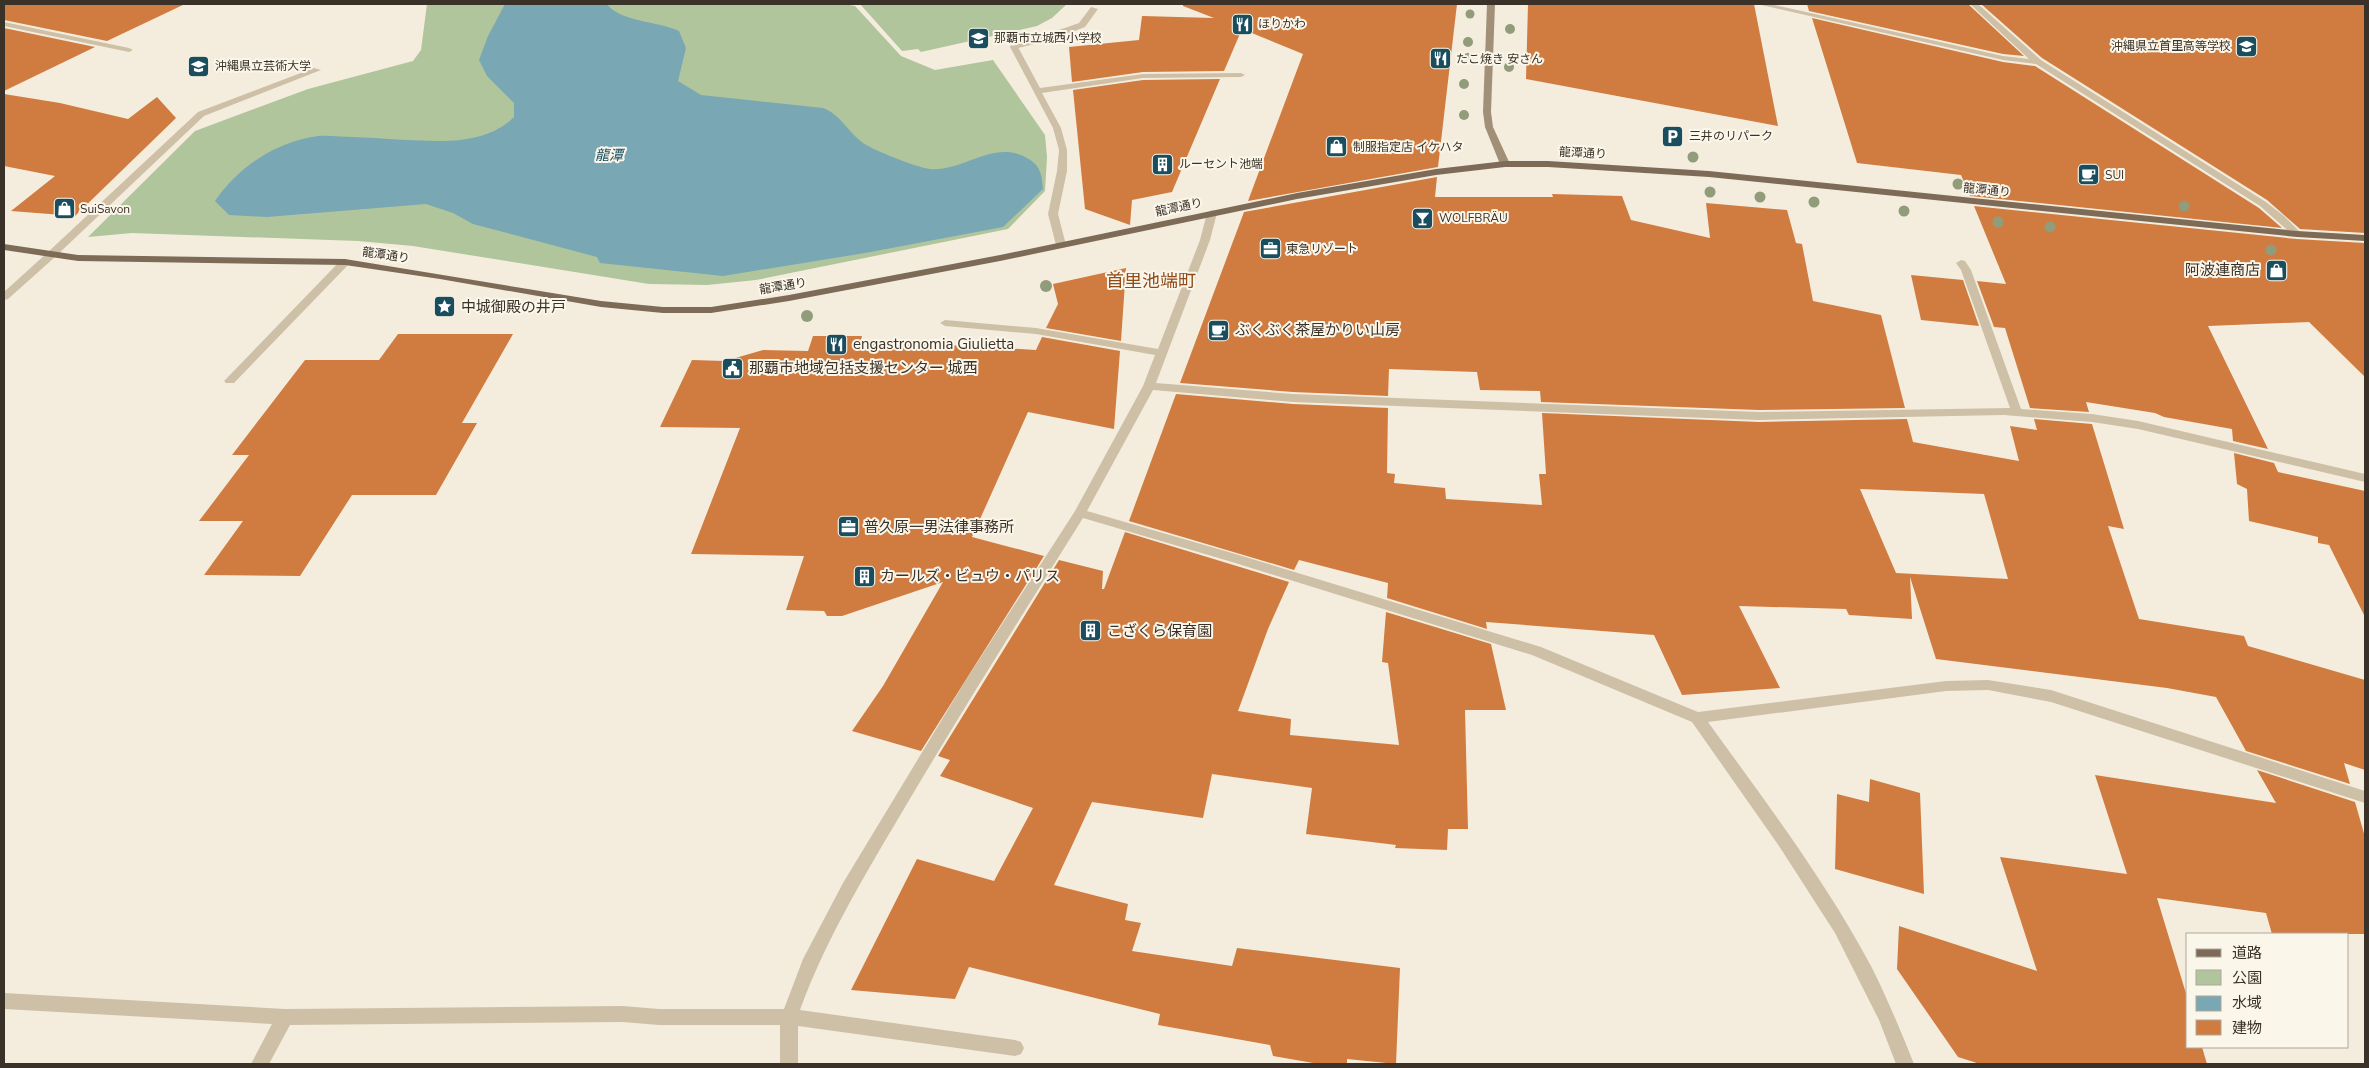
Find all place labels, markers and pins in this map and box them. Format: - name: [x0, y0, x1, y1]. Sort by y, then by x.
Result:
- restaurant icon: ほりかわ: [1230, 12, 1254, 36]
- place label: ほりかわ: [1258, 16, 1306, 32]
- school or university icon: 那覇市立城西小学校: [966, 26, 990, 50]
- place label: 那覇市立城西小学校: [994, 30, 1102, 46]
- school or university icon: 沖縄県立首里高等学校: [2235, 34, 2259, 58]
- place label: 沖縄県立首里高等学校: [2111, 38, 2231, 54]
- restaurant icon: たこ焼き 安さん: [1428, 47, 1452, 71]
- place label: たこ焼き 安さん: [1456, 51, 1543, 67]
- school or university icon: 沖縄県立芸術大学: [187, 54, 211, 78]
- place label: 沖縄県立芸術大学: [215, 58, 311, 74]
- parking icon: 三井のリパーク: [1661, 124, 1685, 148]
- place label: 三井のリパーク: [1689, 128, 1773, 144]
- shop icon: 制服指定店 イケハタ: [1325, 135, 1349, 159]
- place label: 制服指定店 イケハタ: [1353, 139, 1464, 155]
- building icon: ルーセント池端: [1151, 152, 1175, 176]
- place label: ルーセント池端: [1179, 156, 1263, 172]
- cafe icon: SUI: [2077, 163, 2101, 187]
- place label: SUI: [2105, 167, 2124, 183]
- shop icon: SuiSavon: [52, 197, 76, 221]
- place label: SuiSavon: [80, 201, 130, 217]
- bar icon: WOLFBRÄU: [1411, 206, 1435, 230]
- place label: WOLFBRÄU: [1439, 210, 1508, 226]
- office icon: 東急リゾート: [1258, 237, 1282, 261]
- place label: 東急リゾート: [1286, 241, 1358, 257]
- shop icon: 阿波連商店: [2264, 258, 2288, 282]
- place label: 阿波連商店: [2185, 260, 2260, 280]
- place icon: 中城御殿の井戸: [433, 295, 457, 319]
- place label: 中城御殿の井戸: [461, 297, 566, 317]
- cafe icon: ぶくぶく茶屋かりい山房: [1207, 318, 1231, 342]
- place label: ぶくぶく茶屋かりい山房: [1235, 320, 1400, 340]
- restaurant icon: engastronomia Giulietta: [825, 332, 849, 356]
- place label: engastronomia Giulietta: [853, 334, 1014, 354]
- public building icon: 那覇市地域包括支援センター 城西: [721, 356, 745, 380]
- place label: 那覇市地域包括支援センター 城西: [749, 358, 978, 378]
- office icon: 普久原一男法律事務所: [836, 515, 860, 539]
- place label: 普久原一男法律事務所: [864, 517, 1014, 537]
- building icon: カールズ・ビュウ・パリス: [852, 564, 876, 588]
- place label: カールズ・ビュウ・パリス: [880, 566, 1060, 586]
- building icon: こざくら保育園: [1079, 619, 1103, 643]
- place label: こざくら保育園: [1107, 621, 1212, 641]

